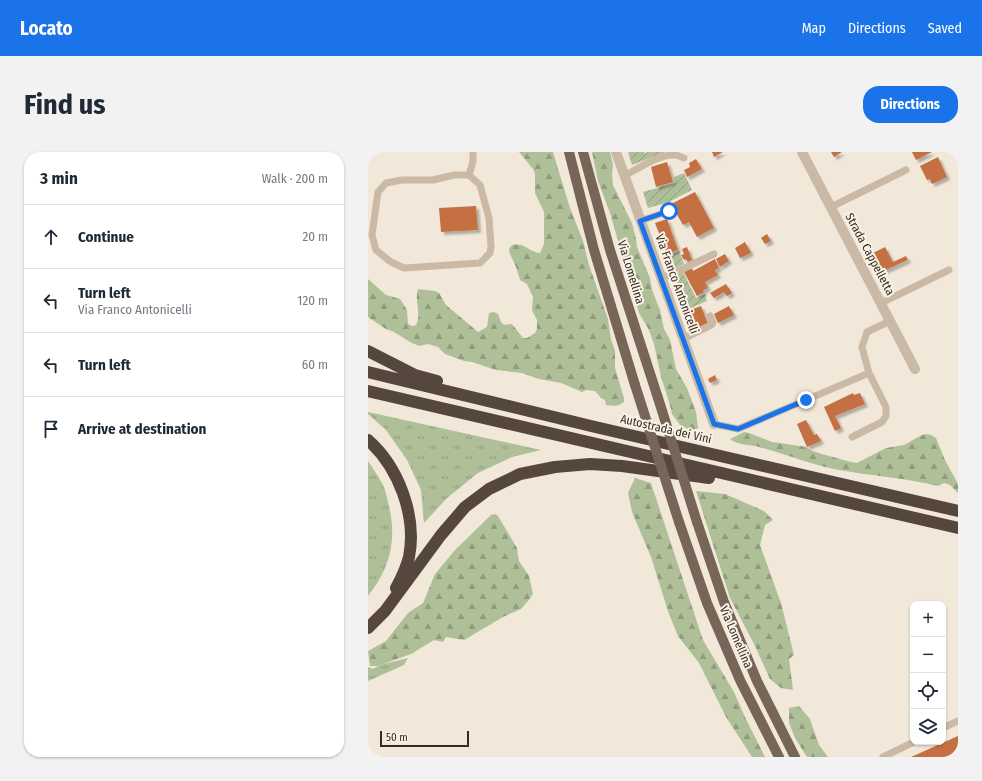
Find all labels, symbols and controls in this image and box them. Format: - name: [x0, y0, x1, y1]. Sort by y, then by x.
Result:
- text: Locato: [20, 17, 73, 40]
- text: Map: [802, 20, 826, 37]
- text: Directions: [848, 20, 906, 37]
- text: Saved: [928, 20, 962, 37]
- button: Directions: [863, 86, 958, 123]
- text: Find us: [24, 88, 106, 121]
- text: 3 min: [40, 168, 78, 189]
- text: Walk · 200 m: [262, 171, 328, 186]
- route start: [660, 202, 678, 220]
- street label: Strada Cappelletta: [842, 210, 898, 298]
- icon: ahead: [40, 226, 62, 248]
- text: Continue: [78, 228, 134, 246]
- text: 20 m: [302, 229, 328, 244]
- street label: Via Franco Antonicelli: [652, 232, 702, 336]
- street label: Via Lomellina: [615, 238, 647, 306]
- text: Turn left: [78, 284, 131, 302]
- icon: left: [40, 290, 62, 312]
- text: 120 m: [297, 293, 328, 308]
- text: Via Franco Antonicelli: [78, 302, 192, 317]
- icon: left: [40, 354, 62, 376]
- text: Turn left: [78, 356, 131, 374]
- text: 60 m: [302, 357, 328, 372]
- route end: [797, 391, 815, 409]
- street label: Autostrada dei Vini: [619, 412, 713, 446]
- icon: arrive: [40, 418, 62, 440]
- text: Arrive at destination: [78, 420, 206, 438]
- map controls: [910, 601, 946, 745]
- button: +: [910, 601, 946, 637]
- street label: Via Lomellina: [717, 604, 755, 670]
- button: −: [910, 637, 946, 673]
- button: locate: [910, 673, 946, 709]
- button: layers: [910, 709, 946, 745]
- scale bar: [380, 729, 469, 748]
- text: 50 m: [386, 731, 408, 744]

